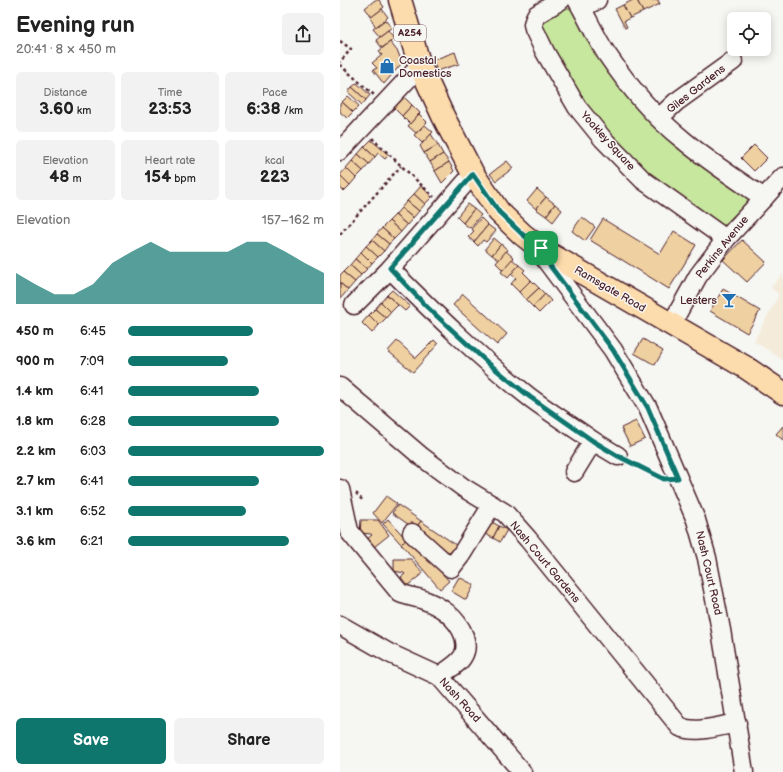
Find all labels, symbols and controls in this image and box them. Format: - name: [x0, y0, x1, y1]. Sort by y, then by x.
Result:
- text: Evening run: [16, 12, 135, 39]
- map controls: [727, 12, 771, 56]
- button: locate: [727, 12, 771, 56]
- button: share: [282, 13, 324, 55]
- road number: A254: [394, 25, 426, 41]
- text: 20:41 · 8 × 450 m: [16, 41, 116, 57]
- place label: Coastal Domestics: [399, 54, 452, 80]
- shop icon: Coastal Domestics: [378, 57, 396, 75]
- street label: Giles Gardens: [664, 62, 728, 116]
- text: Distance: [43, 86, 87, 99]
- text: Time: [158, 86, 182, 99]
- text: Pace: [262, 86, 287, 99]
- text: 3.60: [39, 99, 74, 119]
- text: 23:53: [148, 99, 192, 119]
- text: 6:38: [246, 99, 281, 119]
- text: km: [74, 104, 91, 117]
- text: /km: [281, 104, 303, 117]
- street label: Yoakley Square: [577, 108, 638, 174]
- text: Elevation: [42, 154, 88, 167]
- text: Heart rate: [145, 154, 195, 167]
- text: kcal: [265, 154, 285, 167]
- text: 48: [49, 167, 69, 187]
- text: 154: [144, 167, 171, 187]
- text: 223: [260, 167, 290, 187]
- text: m: [69, 172, 81, 185]
- text: bpm: [171, 172, 196, 185]
- text: Elevation: [16, 212, 70, 228]
- text: 157–162 m: [262, 212, 324, 228]
- street label: Perkins Avenue: [693, 213, 751, 281]
- pin: [524, 231, 558, 265]
- icon: arrive: [530, 237, 552, 259]
- street label: Ramsgate Road: [572, 263, 648, 315]
- bar icon: Lesters: [720, 291, 738, 309]
- place label: Lesters: [680, 294, 718, 307]
- text: 450 m: [16, 323, 54, 339]
- text: 6:45: [80, 323, 106, 339]
- text: 900 m: [16, 353, 54, 369]
- text: 7:09: [80, 353, 104, 369]
- text: 1.4 km: [16, 383, 53, 399]
- text: 6:41: [80, 383, 104, 399]
- text: 1.8 km: [16, 413, 54, 429]
- text: 6:28: [80, 413, 106, 429]
- text: 2.2 km: [16, 443, 56, 459]
- text: 6:03: [80, 443, 106, 459]
- text: 2.7 km: [16, 473, 55, 489]
- text: 6:41: [80, 473, 104, 489]
- text: 3.1 km: [16, 503, 53, 519]
- text: 6:52: [80, 503, 106, 519]
- street label: Nash Court Gardens: [507, 519, 583, 606]
- street label: Nash Court Road: [693, 530, 725, 616]
- text: 3.6 km: [16, 533, 56, 549]
- text: 6:21: [80, 533, 103, 549]
- street label: Nash Road: [437, 675, 483, 725]
- button: Save: [16, 718, 166, 764]
- button: Share: [174, 718, 324, 764]

